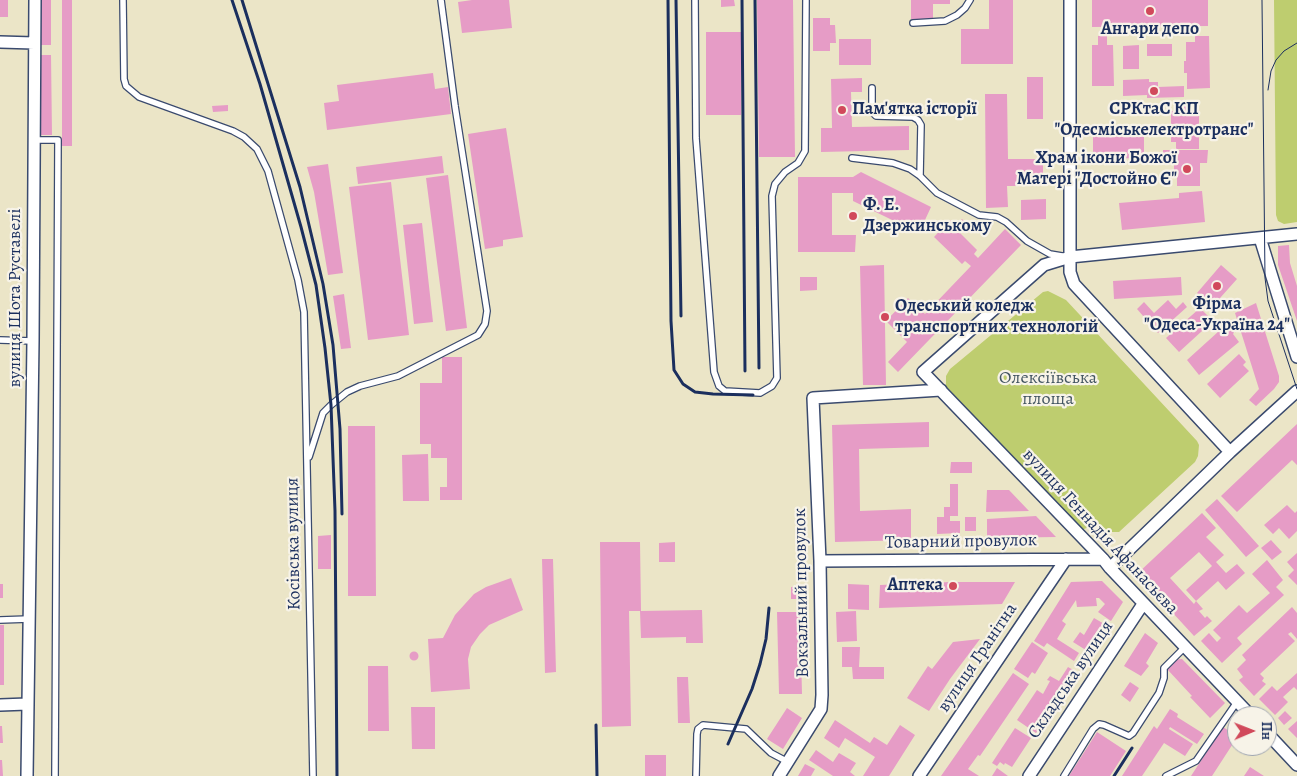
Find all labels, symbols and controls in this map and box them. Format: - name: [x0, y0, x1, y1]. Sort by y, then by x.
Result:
- marker: Ангари депо: [1144, 5, 1156, 17]
- place label: Ангари депо: [1101, 19, 1199, 41]
- marker: СРКтаС КП "Одесміськелектротранс": [1148, 85, 1160, 97]
- place label: Пам'ятка історії: [852, 99, 977, 121]
- place label: СРКтаС КП "Одесміськелектротранс": [1054, 99, 1254, 142]
- marker: Пам'ятка історії: [836, 104, 848, 116]
- place label: Храм ікони Божої Матері "Достойно Є": [1017, 148, 1177, 190]
- marker: Храм ікони Божої Матері "Достойно Є": [1181, 163, 1193, 175]
- place label: Ф. Е. Дзержинському: [863, 195, 991, 238]
- street label: вулиця Шота Руставелі: [5, 208, 27, 388]
- marker: Ф. Е. Дзержинському: [847, 210, 859, 222]
- marker: Фірма "Одеса-Україна 24": [1211, 280, 1223, 292]
- place label: Фірма "Одеса-Україна 24": [1144, 294, 1290, 336]
- place label: Одеський коледж транспортних технологій: [895, 296, 1099, 338]
- marker: Одеський коледж транспортних технологій: [879, 311, 891, 323]
- park label: Олексіївська площа: [999, 368, 1097, 410]
- street label: вулиця Геннадія Афанасьєва: [1018, 445, 1182, 619]
- street label: Косівська вулиця: [282, 477, 306, 611]
- street label: Вокзальний провулок: [790, 508, 814, 678]
- street label: Товарний провулок: [885, 530, 1037, 554]
- place label: Аптека: [887, 575, 943, 597]
- marker: Аптека: [947, 580, 959, 592]
- street label: вулиця Гранітна: [934, 599, 1022, 717]
- street label: Складська вулиця: [1024, 617, 1118, 743]
- north arrow: [1227, 706, 1277, 756]
- text: Пн: [1257, 721, 1276, 740]

